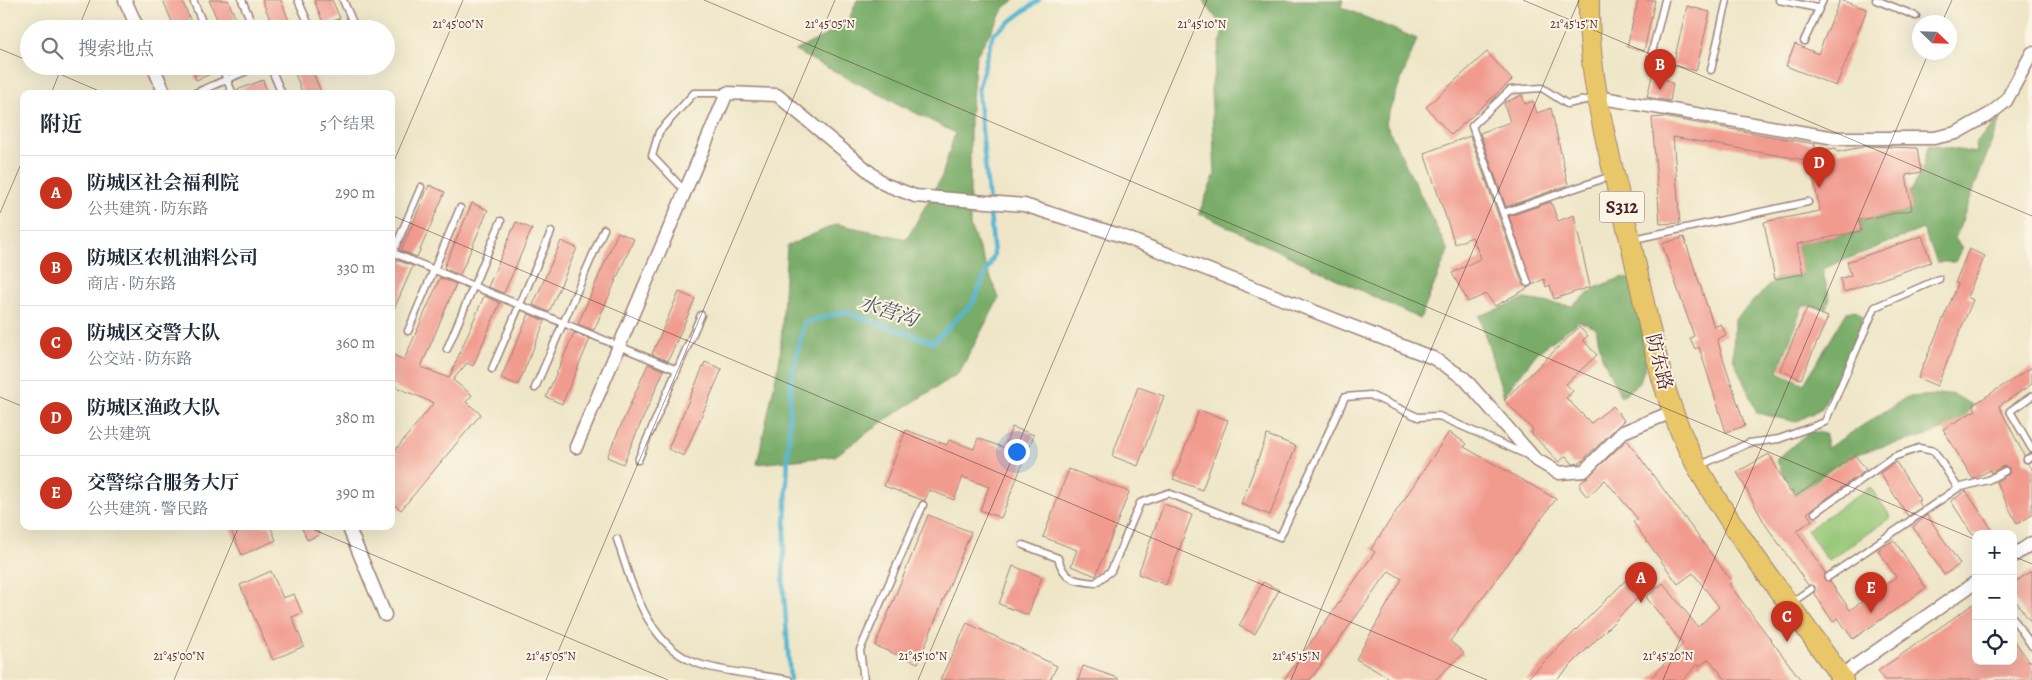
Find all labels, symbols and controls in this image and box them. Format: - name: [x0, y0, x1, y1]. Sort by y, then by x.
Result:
- north arrow: [1912, 15, 1957, 60]
- text: 21°45'00"N: [432, 16, 484, 32]
- text: 21°45'05"N: [805, 16, 855, 32]
- text: 21°45'10"N: [1178, 16, 1227, 32]
- text: 21°45'15"N: [1550, 16, 1598, 32]
- search box: [20, 20, 395, 75]
- icon: search: [38, 34, 66, 62]
- text: 搜索地点: [78, 36, 154, 62]
- pin: B: [1644, 49, 1676, 90]
- text: 附近: [40, 110, 82, 138]
- text: 5个结果: [320, 113, 375, 135]
- pin: D: [1803, 147, 1835, 188]
- text: 防城区社会福利院: [87, 170, 239, 196]
- text: A: [51, 182, 61, 204]
- text: 290 m: [335, 182, 375, 204]
- road number: S312: [1600, 192, 1644, 222]
- text: 公共建筑 · 防东路: [87, 198, 209, 220]
- text: 防城区农机油料公司: [87, 245, 258, 271]
- text: B: [51, 257, 61, 279]
- text: 330 m: [337, 257, 375, 279]
- text: 商店 · 防东路: [87, 273, 177, 295]
- water label: 水营沟: [855, 289, 924, 334]
- text: 防城区交警大队: [87, 320, 220, 346]
- street label: 防东路: [1639, 331, 1679, 393]
- text: C: [51, 332, 61, 354]
- text: 360 m: [336, 332, 375, 354]
- text: 公交站 · 防东路: [87, 348, 193, 370]
- text: 防城区渔政大队: [87, 395, 220, 421]
- text: D: [50, 407, 62, 429]
- text: 380 m: [336, 407, 375, 429]
- text: 公共建筑: [87, 423, 151, 445]
- your location: [1004, 439, 1030, 465]
- text: 交警综合服务大厅: [87, 470, 239, 496]
- text: E: [51, 482, 61, 504]
- text: 390 m: [336, 482, 375, 504]
- text: 公共建筑 · 警民路: [87, 498, 209, 520]
- map controls: [1972, 530, 2017, 665]
- button: +: [1972, 530, 2017, 575]
- pin: A: [1625, 562, 1657, 603]
- pin: E: [1855, 572, 1887, 613]
- button: −: [1972, 575, 2017, 620]
- pin: C: [1771, 601, 1803, 642]
- button: locate: [1972, 620, 2017, 665]
- text: 21°45'00"N: [153, 648, 205, 664]
- text: 21°45'05"N: [526, 648, 576, 664]
- text: 21°45'10"N: [899, 648, 948, 664]
- text: 21°45'15"N: [1272, 648, 1320, 664]
- text: 21°45'20"N: [1643, 648, 1694, 664]

